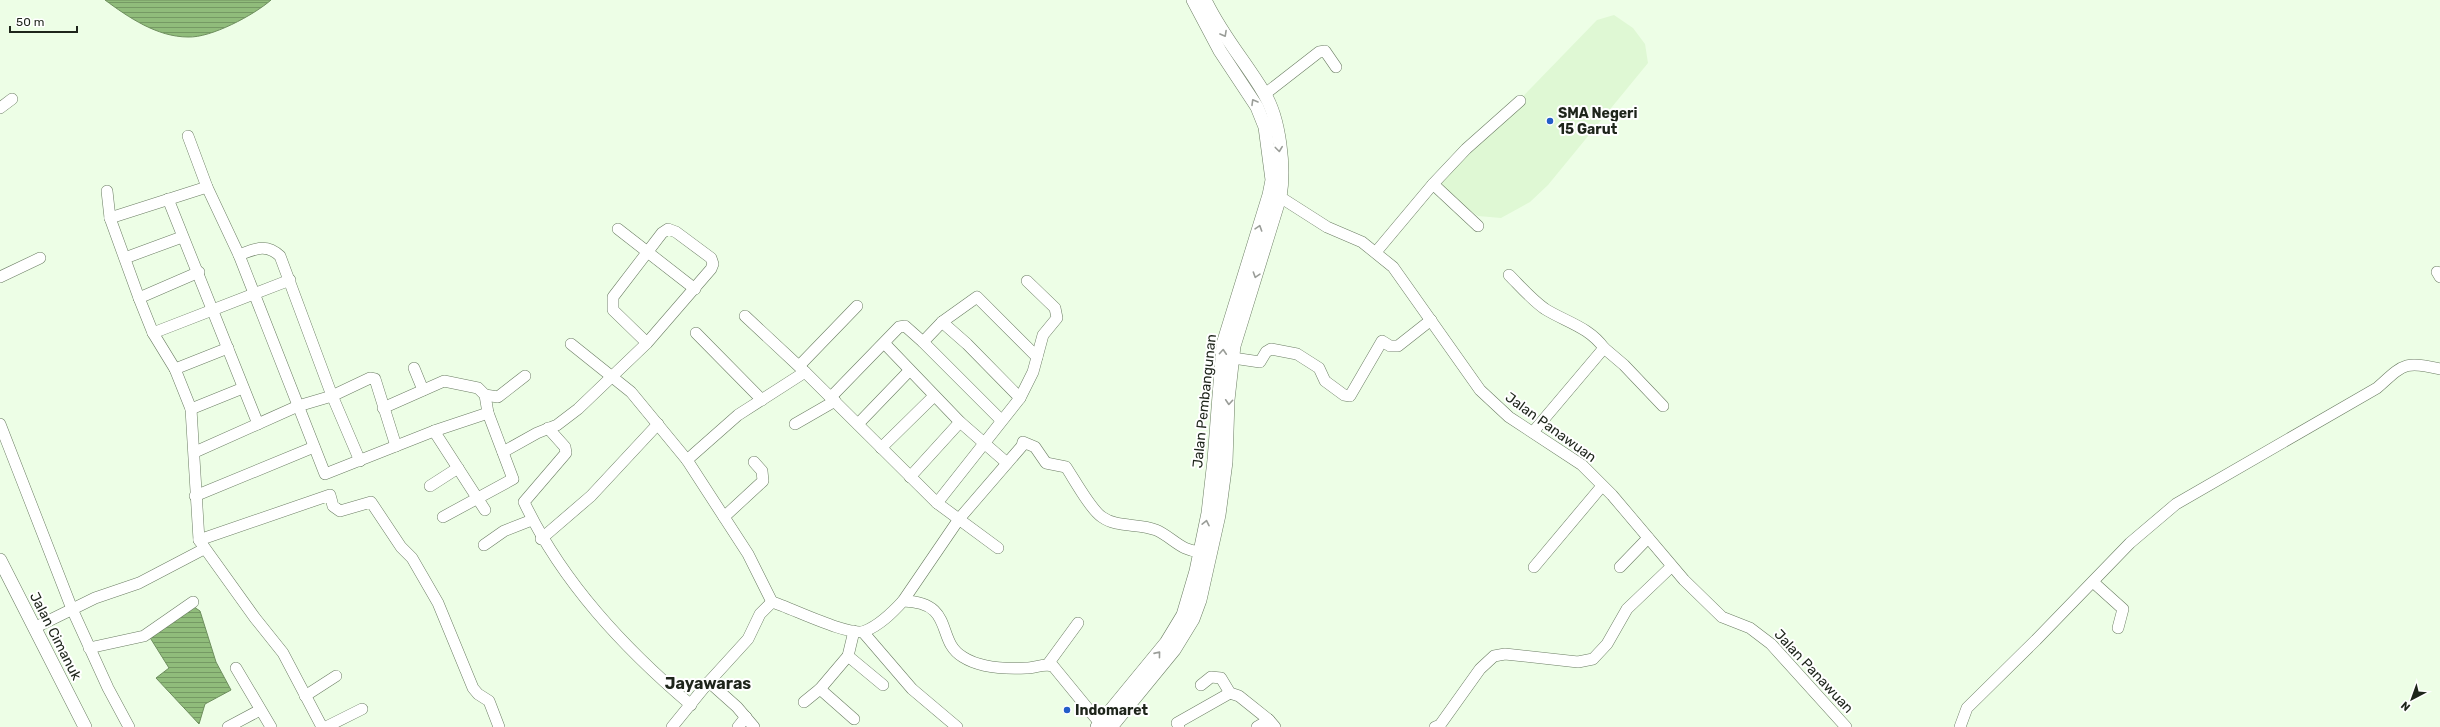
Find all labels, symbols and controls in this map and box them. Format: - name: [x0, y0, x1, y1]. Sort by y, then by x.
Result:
- scale bar: [10, 8, 77, 34]
- text: 50 m: [16, 15, 44, 29]
- one-way arrow: [1219, 30, 1226, 37]
- one-way arrow: [1252, 99, 1259, 106]
- place label: SMA Negeri 15 Garut: [1558, 105, 1637, 138]
- marker: SMA Negeri 15 Garut: [1545, 116, 1555, 126]
- one-way arrow: [1275, 146, 1284, 152]
- one-way arrow: [1254, 224, 1263, 231]
- one-way arrow: [1252, 271, 1260, 278]
- street label: Jalan Pembangunan: [1189, 333, 1220, 469]
- one-way arrow: [1218, 349, 1227, 355]
- street label: Jalan Panawuan: [1502, 389, 1599, 466]
- one-way arrow: [1224, 399, 1233, 405]
- one-way arrow: [1201, 520, 1209, 526]
- street label: Jalan Cimanuk: [26, 589, 85, 684]
- street label: Jalan Panawuan: [1771, 626, 1857, 717]
- one-way arrow: [1153, 652, 1160, 659]
- district label: Jayawaras: [665, 674, 751, 693]
- north arrow: [2392, 679, 2432, 719]
- text: N: [2398, 699, 2413, 714]
- place label: Indomaret: [1075, 702, 1149, 719]
- marker: Indomaret: [1062, 705, 1072, 715]

